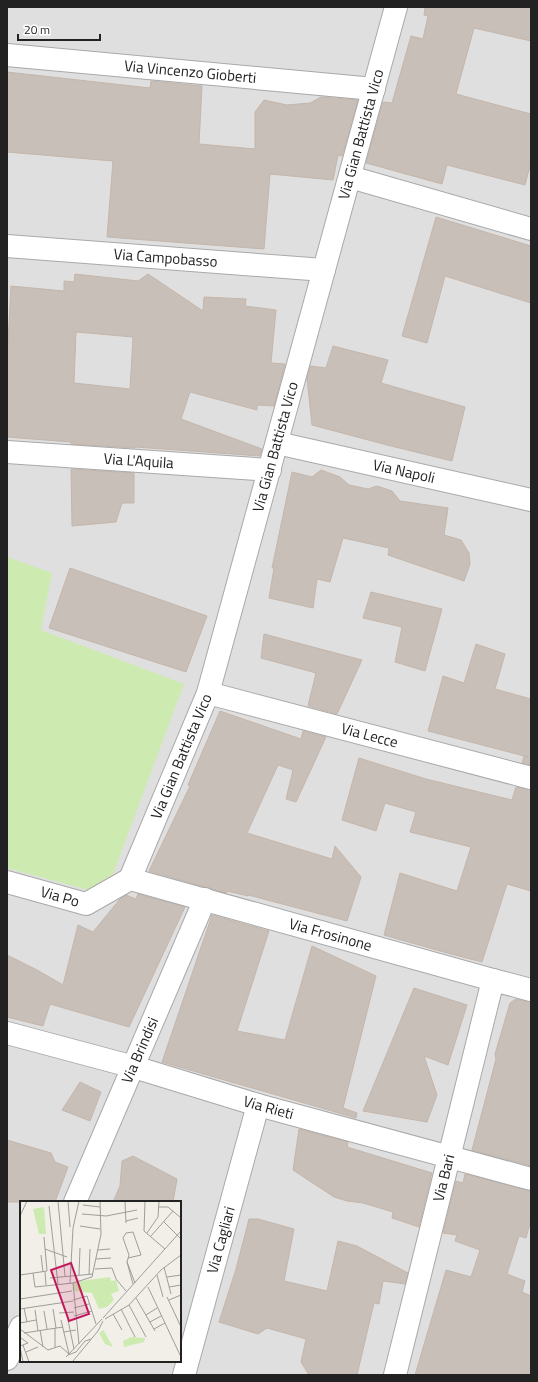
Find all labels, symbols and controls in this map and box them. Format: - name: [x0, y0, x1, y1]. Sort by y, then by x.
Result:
- scale bar: [18, 16, 100, 42]
- text: 20 m: [24, 20, 50, 39]
- street label: Via Vincenzo Gioberti: [123, 54, 257, 89]
- street label: Via Gian Battista Vico: [332, 66, 390, 202]
- street label: Via Campobasso: [113, 242, 218, 273]
- street label: Via Gian Battista Vico: [246, 379, 304, 514]
- street label: Via L'Aquila: [103, 447, 175, 474]
- street label: Via Napoli: [371, 453, 437, 489]
- street label: Via Gian Battista Vico: [144, 690, 218, 823]
- street label: Via Lecce: [339, 717, 401, 754]
- street label: Via Po: [38, 880, 82, 913]
- street label: Via Frosinone: [286, 912, 375, 957]
- street label: Via Brindisi: [115, 1013, 164, 1087]
- street label: Via Rieti: [241, 1089, 296, 1125]
- street label: Via Bari: [426, 1152, 460, 1204]
- inset map: [20, 1201, 181, 1362]
- street label: Via Cagliari: [200, 1204, 241, 1276]

